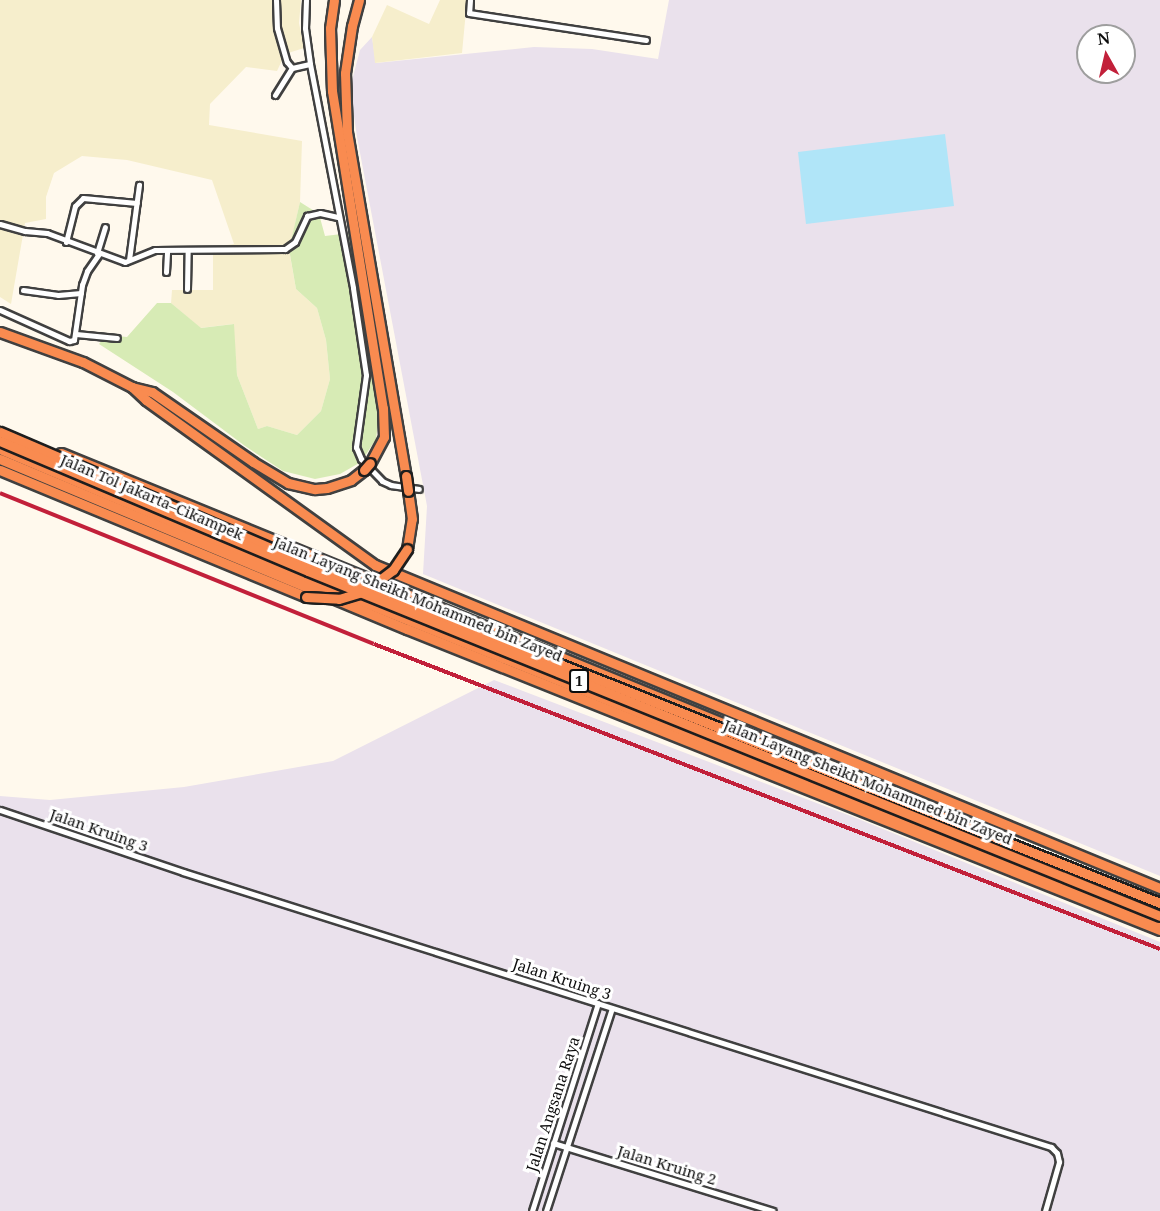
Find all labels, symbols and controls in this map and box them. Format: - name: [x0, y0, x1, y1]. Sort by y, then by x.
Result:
- north arrow: [1076, 24, 1136, 84]
- text: N: [1096, 26, 1112, 50]
- street label: Jalan Tol Jakarta–Cikampek: [58, 450, 246, 544]
- street label: Jalan Layang Sheikh Mohammed bin Zayed: [271, 533, 565, 665]
- road number: 1: [568, 670, 590, 692]
- street label: Jalan Layang Sheikh Mohammed bin Zayed: [721, 716, 1015, 848]
- street label: Jalan Kruing 3: [48, 805, 150, 855]
- street label: Jalan Kruing 3: [511, 955, 613, 1003]
- street label: Jalan Angsana Raya: [523, 1034, 583, 1174]
- street label: Jalan Kruing 2: [615, 1141, 719, 1189]

